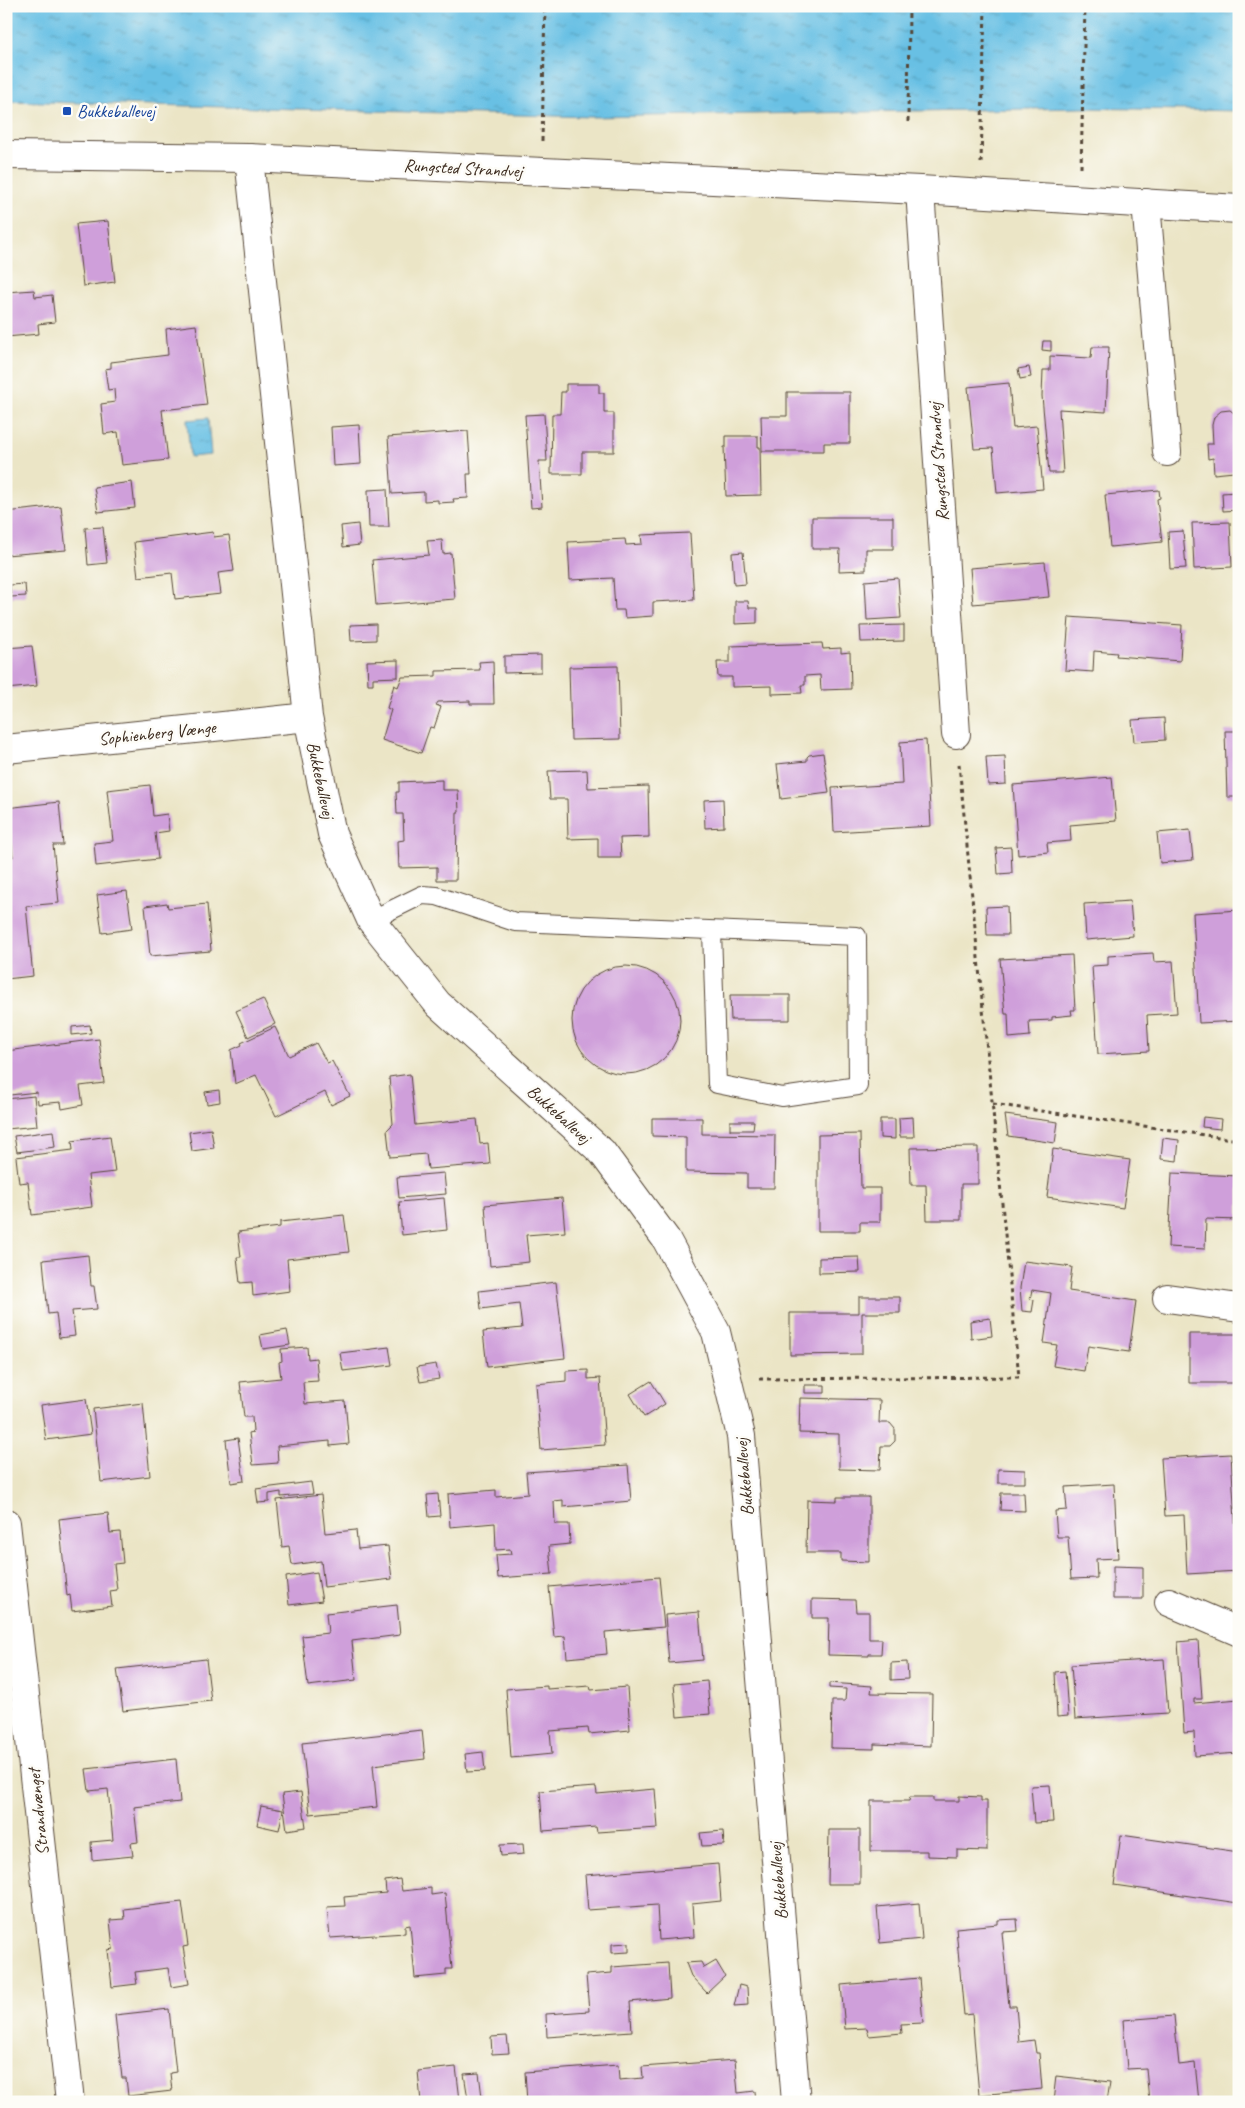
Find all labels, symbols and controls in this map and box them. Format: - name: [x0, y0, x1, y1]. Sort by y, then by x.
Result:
- place label: Bukkeballevej: [77, 100, 157, 122]
- marker: Bukkeballevej: [61, 105, 73, 117]
- street label: Rungsted Strandvej: [403, 154, 525, 182]
- street label: Rungsted Strandvej: [923, 400, 953, 522]
- street label: Sophienberg Vænge: [97, 716, 218, 750]
- street label: Bukkeballevej: [302, 740, 340, 823]
- street label: Bukkeballevej: [523, 1080, 597, 1150]
- street label: Bukkeballevej: [729, 1435, 758, 1517]
- street label: Strandvænget: [22, 1764, 53, 1857]
- street label: Bukkeballevej: [763, 1839, 792, 1921]

